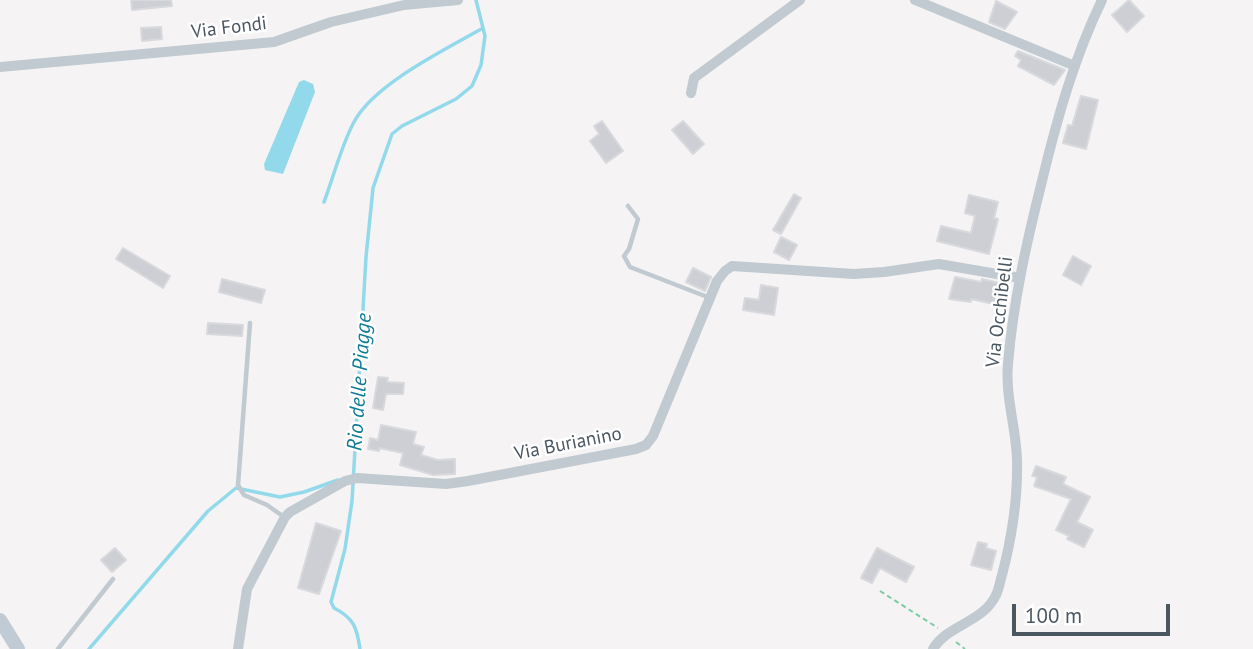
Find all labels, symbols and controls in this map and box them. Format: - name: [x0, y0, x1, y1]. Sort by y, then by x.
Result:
- street label: Via Fondi: [190, 12, 268, 44]
- street label: Via Occhibelli: [982, 255, 1018, 369]
- water label: Rio delle Piagge: [343, 312, 377, 452]
- street label: Via Burianino: [512, 422, 624, 466]
- scale bar: [1015, 590, 1172, 634]
- text: 100 m: [1025, 602, 1082, 629]

